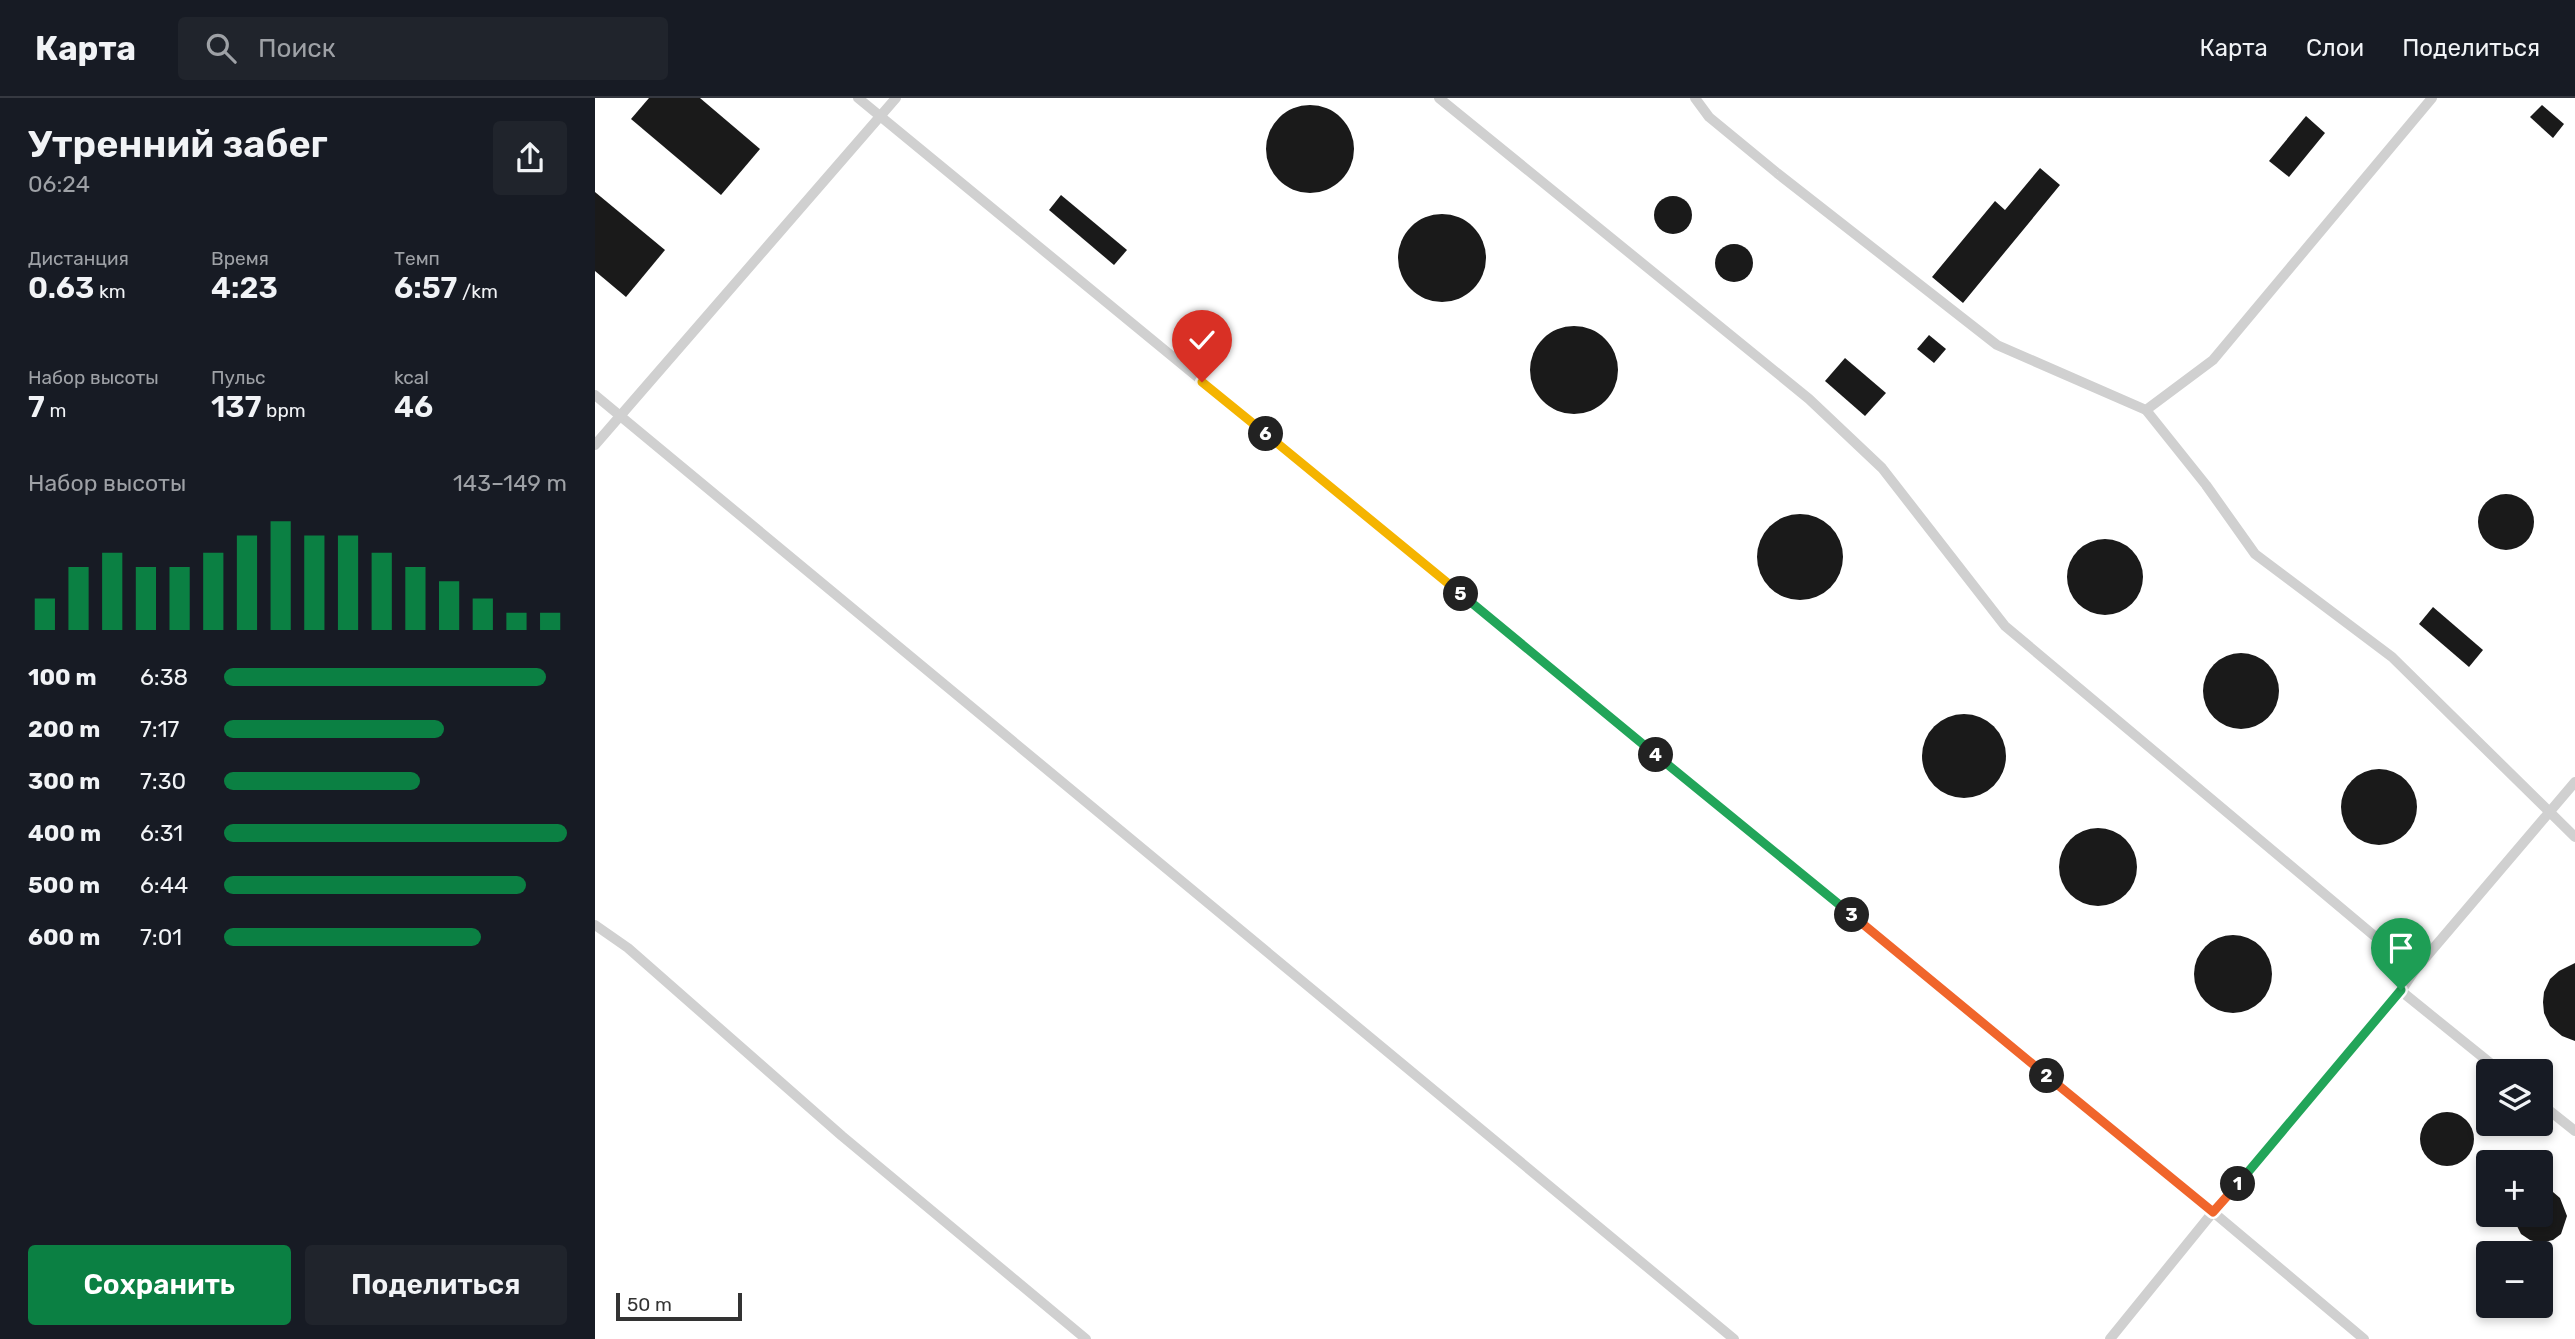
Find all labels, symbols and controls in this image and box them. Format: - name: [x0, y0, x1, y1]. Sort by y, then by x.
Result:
- search box: [178, 17, 668, 80]
- text: Карта: [35, 29, 136, 68]
- icon: search: [202, 29, 240, 67]
- text: Поиск: [258, 33, 336, 64]
- text: Карта: [2199, 34, 2268, 62]
- text: Слои: [2306, 34, 2364, 62]
- text: Поделиться: [2402, 34, 2540, 62]
- text: Утренний забег: [28, 121, 328, 167]
- button: share: [493, 121, 567, 195]
- text: 06:24: [28, 170, 90, 198]
- text: Дистанция: [28, 247, 129, 270]
- text: Время: [211, 247, 269, 270]
- text: Темп: [394, 247, 440, 270]
- text: 0.63: [28, 270, 94, 306]
- text: 4:23: [211, 270, 278, 306]
- text: 6:57: [394, 270, 457, 306]
- text: km: [94, 280, 126, 303]
- text: /km: [457, 280, 498, 303]
- pin: [1172, 310, 1232, 382]
- icon: check: [1183, 321, 1221, 359]
- text: Набор высоты: [28, 366, 159, 389]
- text: Пульс: [211, 366, 265, 389]
- text: kcal: [394, 366, 429, 389]
- text: 7: [28, 389, 45, 425]
- text: 137: [211, 389, 261, 425]
- text: 46: [394, 389, 433, 425]
- text: m: [45, 399, 66, 422]
- text: bpm: [261, 399, 306, 422]
- pin: 6: [1249, 416, 1283, 452]
- text: 6: [1259, 422, 1272, 445]
- text: Набор высоты: [28, 469, 186, 497]
- text: 143–149 m: [453, 469, 567, 497]
- pin: 5: [1443, 576, 1479, 612]
- text: 5: [1454, 582, 1467, 605]
- text: 100 m: [28, 663, 97, 691]
- text: 6:38: [140, 663, 188, 691]
- text: 200 m: [28, 715, 100, 743]
- text: 7:17: [140, 715, 179, 743]
- pin: 4: [1639, 738, 1673, 772]
- text: 4: [1649, 743, 1662, 766]
- text: 300 m: [28, 767, 100, 795]
- text: 7:30: [140, 767, 186, 795]
- text: 400 m: [28, 819, 101, 847]
- text: 6:31: [140, 819, 183, 847]
- text: 500 m: [28, 871, 100, 899]
- text: 6:44: [140, 871, 188, 899]
- pin: 3: [1835, 898, 1869, 932]
- text: 3: [1845, 903, 1858, 926]
- pin: [2371, 918, 2431, 990]
- text: 600 m: [28, 923, 100, 951]
- text: 7:01: [140, 923, 182, 951]
- icon: arrive: [2382, 929, 2420, 967]
- pin: 2: [2029, 1058, 2065, 1094]
- map controls: [2476, 1059, 2553, 1318]
- button: layers: [2476, 1059, 2553, 1136]
- text: 2: [2040, 1064, 2053, 1087]
- button: +: [2476, 1150, 2553, 1227]
- pin: 1: [2221, 1166, 2255, 1202]
- text: 1: [2233, 1172, 2242, 1195]
- button: −: [2476, 1241, 2553, 1318]
- button: Сохранить: [28, 1245, 291, 1325]
- button: Поделиться: [305, 1245, 567, 1325]
- scale bar: [616, 1290, 742, 1322]
- text: 50 m: [627, 1293, 672, 1316]

